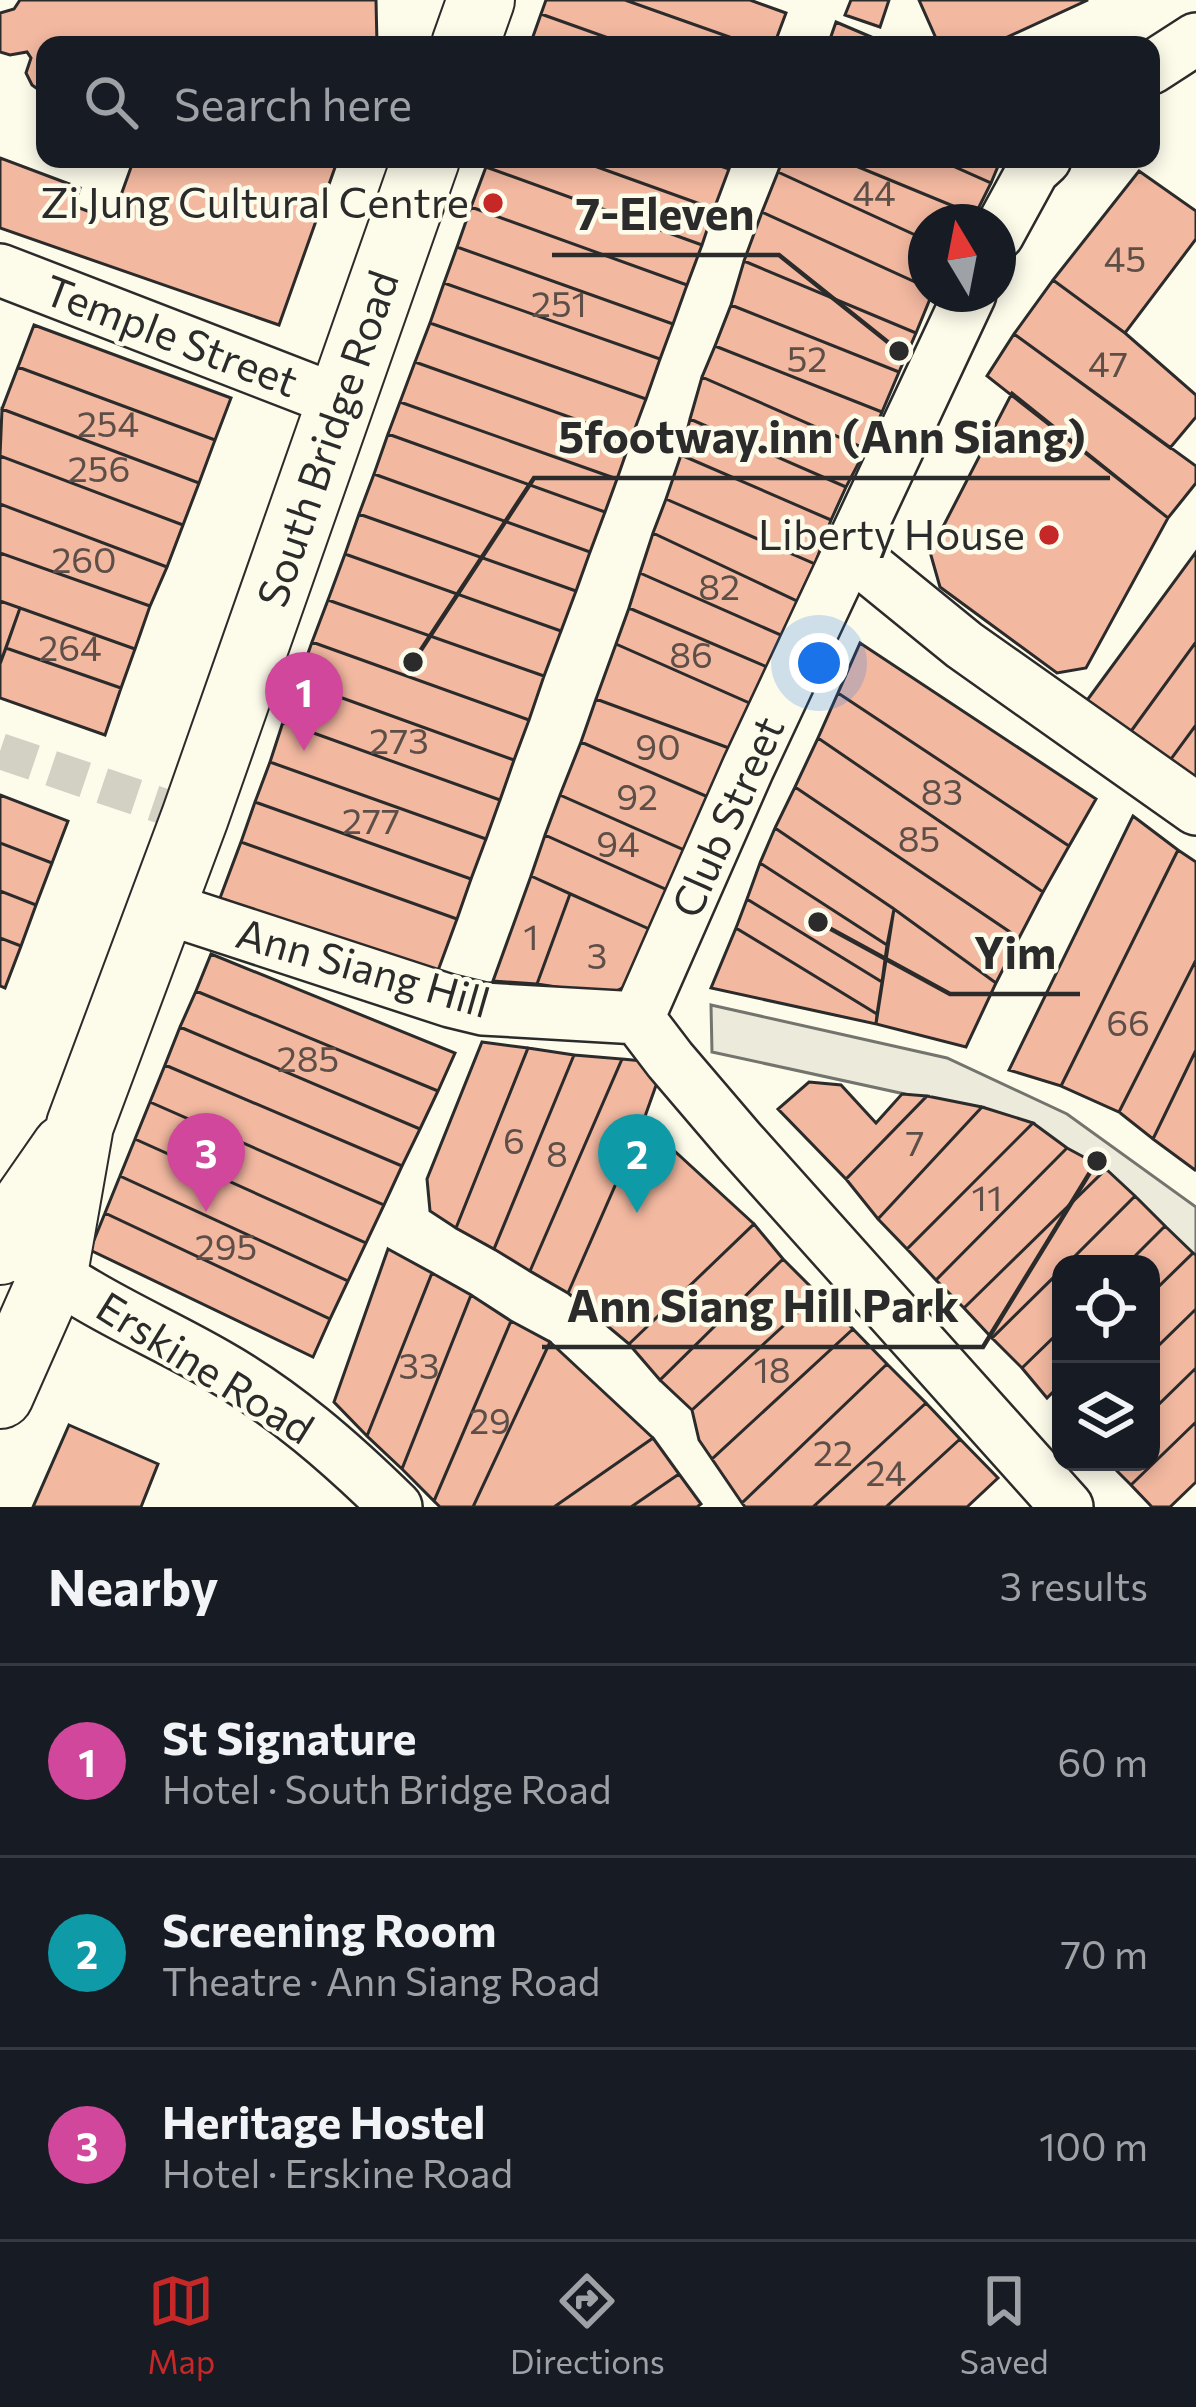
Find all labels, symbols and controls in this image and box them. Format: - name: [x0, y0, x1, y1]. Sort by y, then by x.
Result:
- search box: [36, 36, 1160, 168]
- icon: search: [78, 69, 144, 135]
- text: Search here: [174, 75, 412, 130]
- house number: 44: [852, 169, 896, 213]
- callout: 7-Eleven: [552, 174, 779, 255]
- place label: Zi Jung Cultural Centre: [40, 175, 469, 227]
- text: 7-Eleven: [575, 184, 755, 239]
- marker: Zi Jung Cultural Centre: [480, 190, 506, 216]
- north arrow: [908, 204, 1016, 312]
- house number: 45: [1104, 235, 1146, 279]
- street label: Temple Street: [38, 262, 306, 406]
- street label: South Bridge Road: [244, 263, 408, 613]
- house number: 251: [531, 280, 587, 324]
- house number: 52: [787, 335, 827, 379]
- house number: 47: [1088, 340, 1128, 384]
- callout: 5footway.inn (Ann Siang): [534, 397, 1110, 478]
- house number: 254: [77, 400, 139, 444]
- text: 5footway.inn (Ann Siang): [558, 407, 1086, 462]
- house number: 256: [68, 445, 130, 489]
- place label: Liberty House: [758, 507, 1025, 559]
- marker: Liberty House: [1036, 522, 1062, 548]
- house number: 260: [51, 536, 117, 580]
- house number: 82: [698, 563, 740, 607]
- house number: 264: [38, 624, 102, 668]
- house number: 86: [669, 631, 713, 675]
- your location: [789, 633, 849, 693]
- pin: 1: [265, 652, 343, 751]
- street label: Club Street: [659, 708, 794, 925]
- house number: 273: [369, 717, 429, 761]
- house number: 90: [635, 723, 681, 767]
- house number: 83: [921, 768, 963, 812]
- house number: 92: [616, 773, 658, 817]
- house number: 277: [342, 797, 400, 841]
- house number: 85: [898, 815, 940, 859]
- house number: 94: [596, 820, 640, 864]
- street label: Ann Siang Hill: [231, 905, 496, 1027]
- house number: 1: [523, 913, 539, 957]
- callout: Yim: [950, 913, 1080, 994]
- text: Yim: [974, 923, 1056, 978]
- house number: 3: [587, 932, 607, 976]
- house number: 66: [1106, 999, 1150, 1043]
- house number: 285: [277, 1035, 339, 1079]
- pin: 3: [167, 1113, 245, 1212]
- pin: 2: [598, 1114, 676, 1213]
- house number: 6: [503, 1117, 525, 1161]
- house number: 7: [905, 1119, 925, 1163]
- house number: 8: [546, 1130, 568, 1174]
- house number: 11: [972, 1174, 1002, 1218]
- house number: 295: [195, 1223, 257, 1267]
- map controls: [1052, 1255, 1160, 1471]
- button: locate: [1052, 1255, 1160, 1363]
- callout: Ann Siang Hill Park: [542, 1266, 983, 1347]
- text: Ann Siang Hill Park: [567, 1276, 959, 1331]
- street label: Erskine Road: [88, 1279, 324, 1454]
- house number: 33: [399, 1342, 439, 1386]
- house number: 18: [753, 1346, 791, 1390]
- button: layers: [1052, 1363, 1160, 1471]
- house number: 29: [469, 1397, 511, 1441]
- house number: 22: [813, 1429, 853, 1473]
- house number: 24: [866, 1449, 906, 1493]
- text: Nearby: [48, 1554, 218, 1617]
- text: 3 results: [1000, 1561, 1148, 1609]
- text: St Signature: [162, 1709, 417, 1764]
- text: 1: [78, 1737, 96, 1785]
- text: 60 m: [1057, 1737, 1148, 1785]
- text: Hotel · South Bridge Road: [162, 1764, 612, 1812]
- text: Screening Room: [162, 1901, 497, 1956]
- text: 2: [76, 1929, 98, 1977]
- text: 70 m: [1061, 1929, 1148, 1977]
- text: Theatre · Ann Siang Road: [162, 1956, 600, 2004]
- text: Heritage Hostel: [162, 2093, 486, 2148]
- text: 3: [76, 2121, 98, 2169]
- text: 100 m: [1039, 2121, 1148, 2169]
- text: Hotel · Erskine Road: [162, 2148, 513, 2196]
- tab: Map: [147, 2268, 215, 2381]
- tab: Directions: [510, 2268, 665, 2381]
- tab: Saved: [960, 2268, 1049, 2381]

